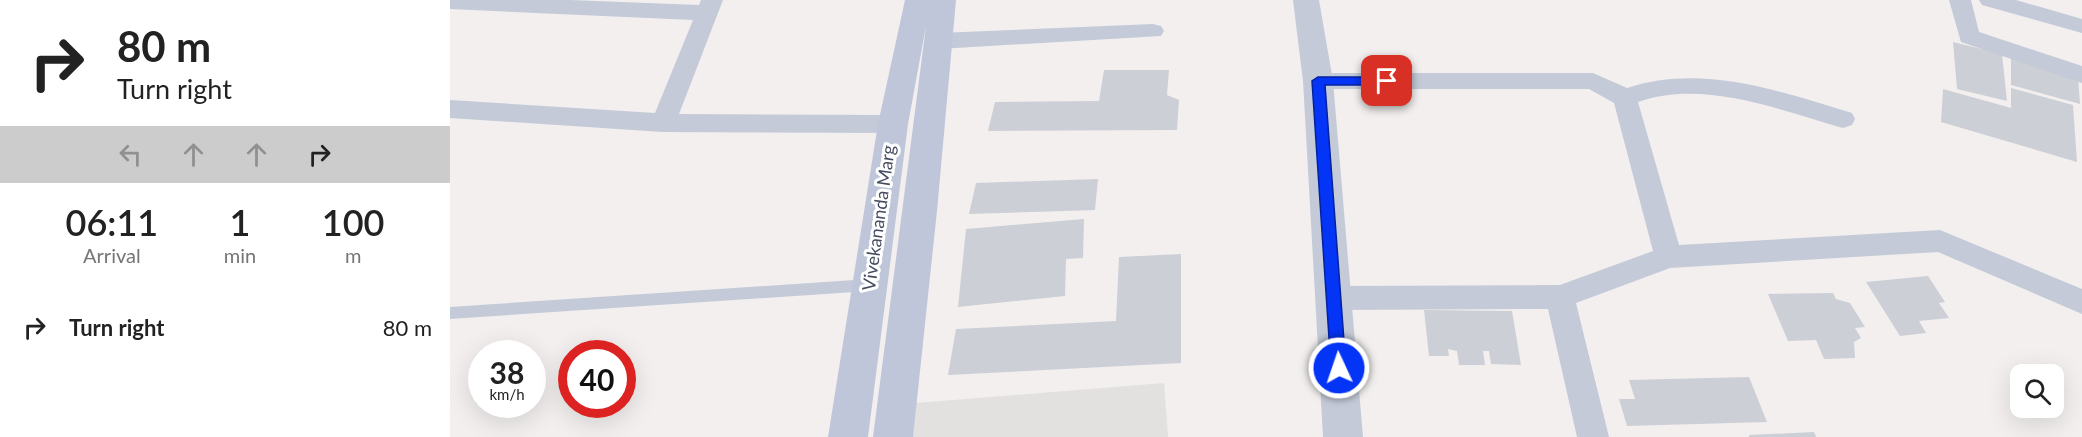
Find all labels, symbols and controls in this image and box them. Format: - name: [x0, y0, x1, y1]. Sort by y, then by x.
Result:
- text: 80 m: [117, 21, 211, 71]
- icon: right: [18, 24, 96, 102]
- pin: [1361, 55, 1412, 106]
- icon: arrive: [1370, 64, 1403, 97]
- text: Turn right: [117, 72, 232, 105]
- icon: left: [114, 138, 147, 171]
- icon: ahead: [177, 138, 210, 171]
- icon: ahead: [240, 138, 273, 171]
- icon: right: [303, 138, 336, 171]
- street label: Vivekananda Marg: [857, 144, 899, 292]
- text: 06:11: [66, 200, 158, 244]
- text: 1: [230, 200, 250, 244]
- text: 100: [322, 200, 384, 244]
- text: Arrival: [83, 243, 141, 267]
- text: min: [224, 243, 256, 267]
- text: m: [345, 243, 361, 267]
- icon: right: [18, 311, 51, 344]
- text: Turn right: [69, 314, 164, 341]
- text: 80 m: [383, 314, 432, 341]
- position arrow: [1307, 336, 1371, 400]
- speed limit sign: 40: [558, 340, 636, 418]
- text: 38: [490, 354, 524, 390]
- map controls: [2010, 364, 2064, 418]
- button: search: [2010, 364, 2064, 418]
- text: km/h: [489, 385, 525, 403]

